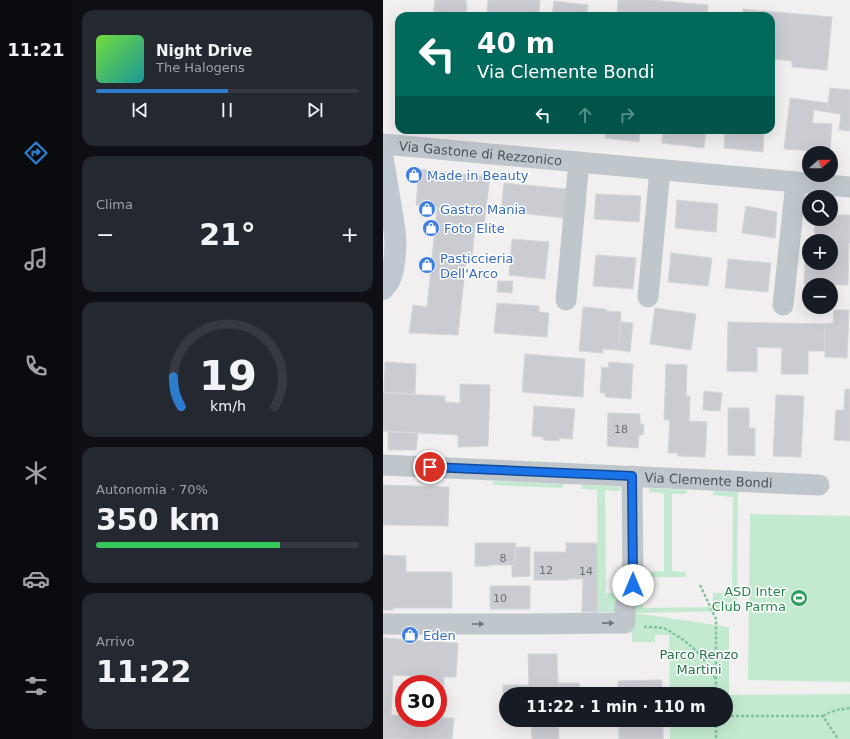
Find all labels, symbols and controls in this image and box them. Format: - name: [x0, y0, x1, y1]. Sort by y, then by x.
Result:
- text: 40 m: [477, 27, 555, 60]
- icon: left: [411, 28, 463, 80]
- text: 11:21: [7, 39, 65, 60]
- text: Night Drive: [156, 42, 252, 60]
- text: The Halogens: [156, 60, 245, 75]
- text: Via Clemente Bondi: [477, 61, 654, 82]
- icon: previous: [129, 99, 151, 121]
- icon: pause: [216, 99, 238, 121]
- icon: next: [304, 99, 326, 121]
- icon: left: [532, 104, 554, 126]
- icon: ahead: [574, 104, 596, 126]
- icon: right: [616, 104, 638, 126]
- icon: directions: [22, 139, 50, 167]
- street label: Via Gastone di Rezzonico: [398, 139, 563, 168]
- north arrow: [802, 146, 838, 182]
- map controls: [802, 146, 838, 314]
- shop icon: Made in Beauty: [404, 165, 424, 185]
- place label: Made in Beauty: [427, 168, 529, 183]
- button: search: [802, 190, 838, 226]
- text: Clima: [96, 197, 133, 212]
- shop icon: Gastro Mania: [417, 199, 437, 219]
- place label: Gastro Mania: [440, 202, 526, 217]
- text: 21°: [199, 217, 256, 252]
- shop icon: Foto Elite: [421, 218, 441, 238]
- place label: Foto Elite: [444, 221, 505, 236]
- text: −: [96, 222, 114, 247]
- text: +: [341, 222, 359, 247]
- button: +: [802, 234, 838, 270]
- icon: music: [22, 245, 50, 273]
- place label: Pasticcieria Dell'Arco: [440, 251, 514, 281]
- shop icon: Pasticcieria Dell'Arco: [417, 255, 437, 275]
- button: −: [802, 278, 838, 314]
- text: 19: [199, 351, 256, 400]
- icon: phone: [22, 352, 50, 380]
- text: km/h: [209, 398, 246, 414]
- house number: 18: [614, 423, 628, 436]
- pin: [413, 450, 447, 484]
- icon: arrive: [419, 456, 441, 478]
- icon: climate: [22, 459, 50, 487]
- street label: Via Clemente Bondi: [644, 470, 773, 491]
- text: Autonomia · 70%: [96, 482, 208, 497]
- text: 350 km: [96, 502, 220, 537]
- house number: 8: [500, 552, 507, 565]
- house number: 12: [539, 564, 553, 577]
- position arrow: [612, 564, 654, 606]
- icon: car: [22, 565, 50, 593]
- house number: 14: [579, 565, 593, 578]
- place label: ASD Inter Club Parma: [712, 584, 787, 614]
- sports icon: ASD Inter Club Parma: [789, 588, 809, 608]
- house number: 10: [493, 592, 507, 605]
- one-way arrow: [602, 620, 615, 626]
- one-way arrow: [472, 621, 485, 627]
- shop icon: Eden: [400, 625, 420, 645]
- place label: Eden: [423, 628, 456, 643]
- text: Arrivo: [96, 634, 135, 649]
- park label: Parco Renzo Martini: [660, 647, 739, 677]
- text: 11:22: [96, 654, 192, 689]
- icon: filters: [22, 672, 50, 700]
- speed limit sign: 30: [395, 675, 447, 727]
- text: 11:22 · 1 min · 110 m: [526, 698, 706, 716]

